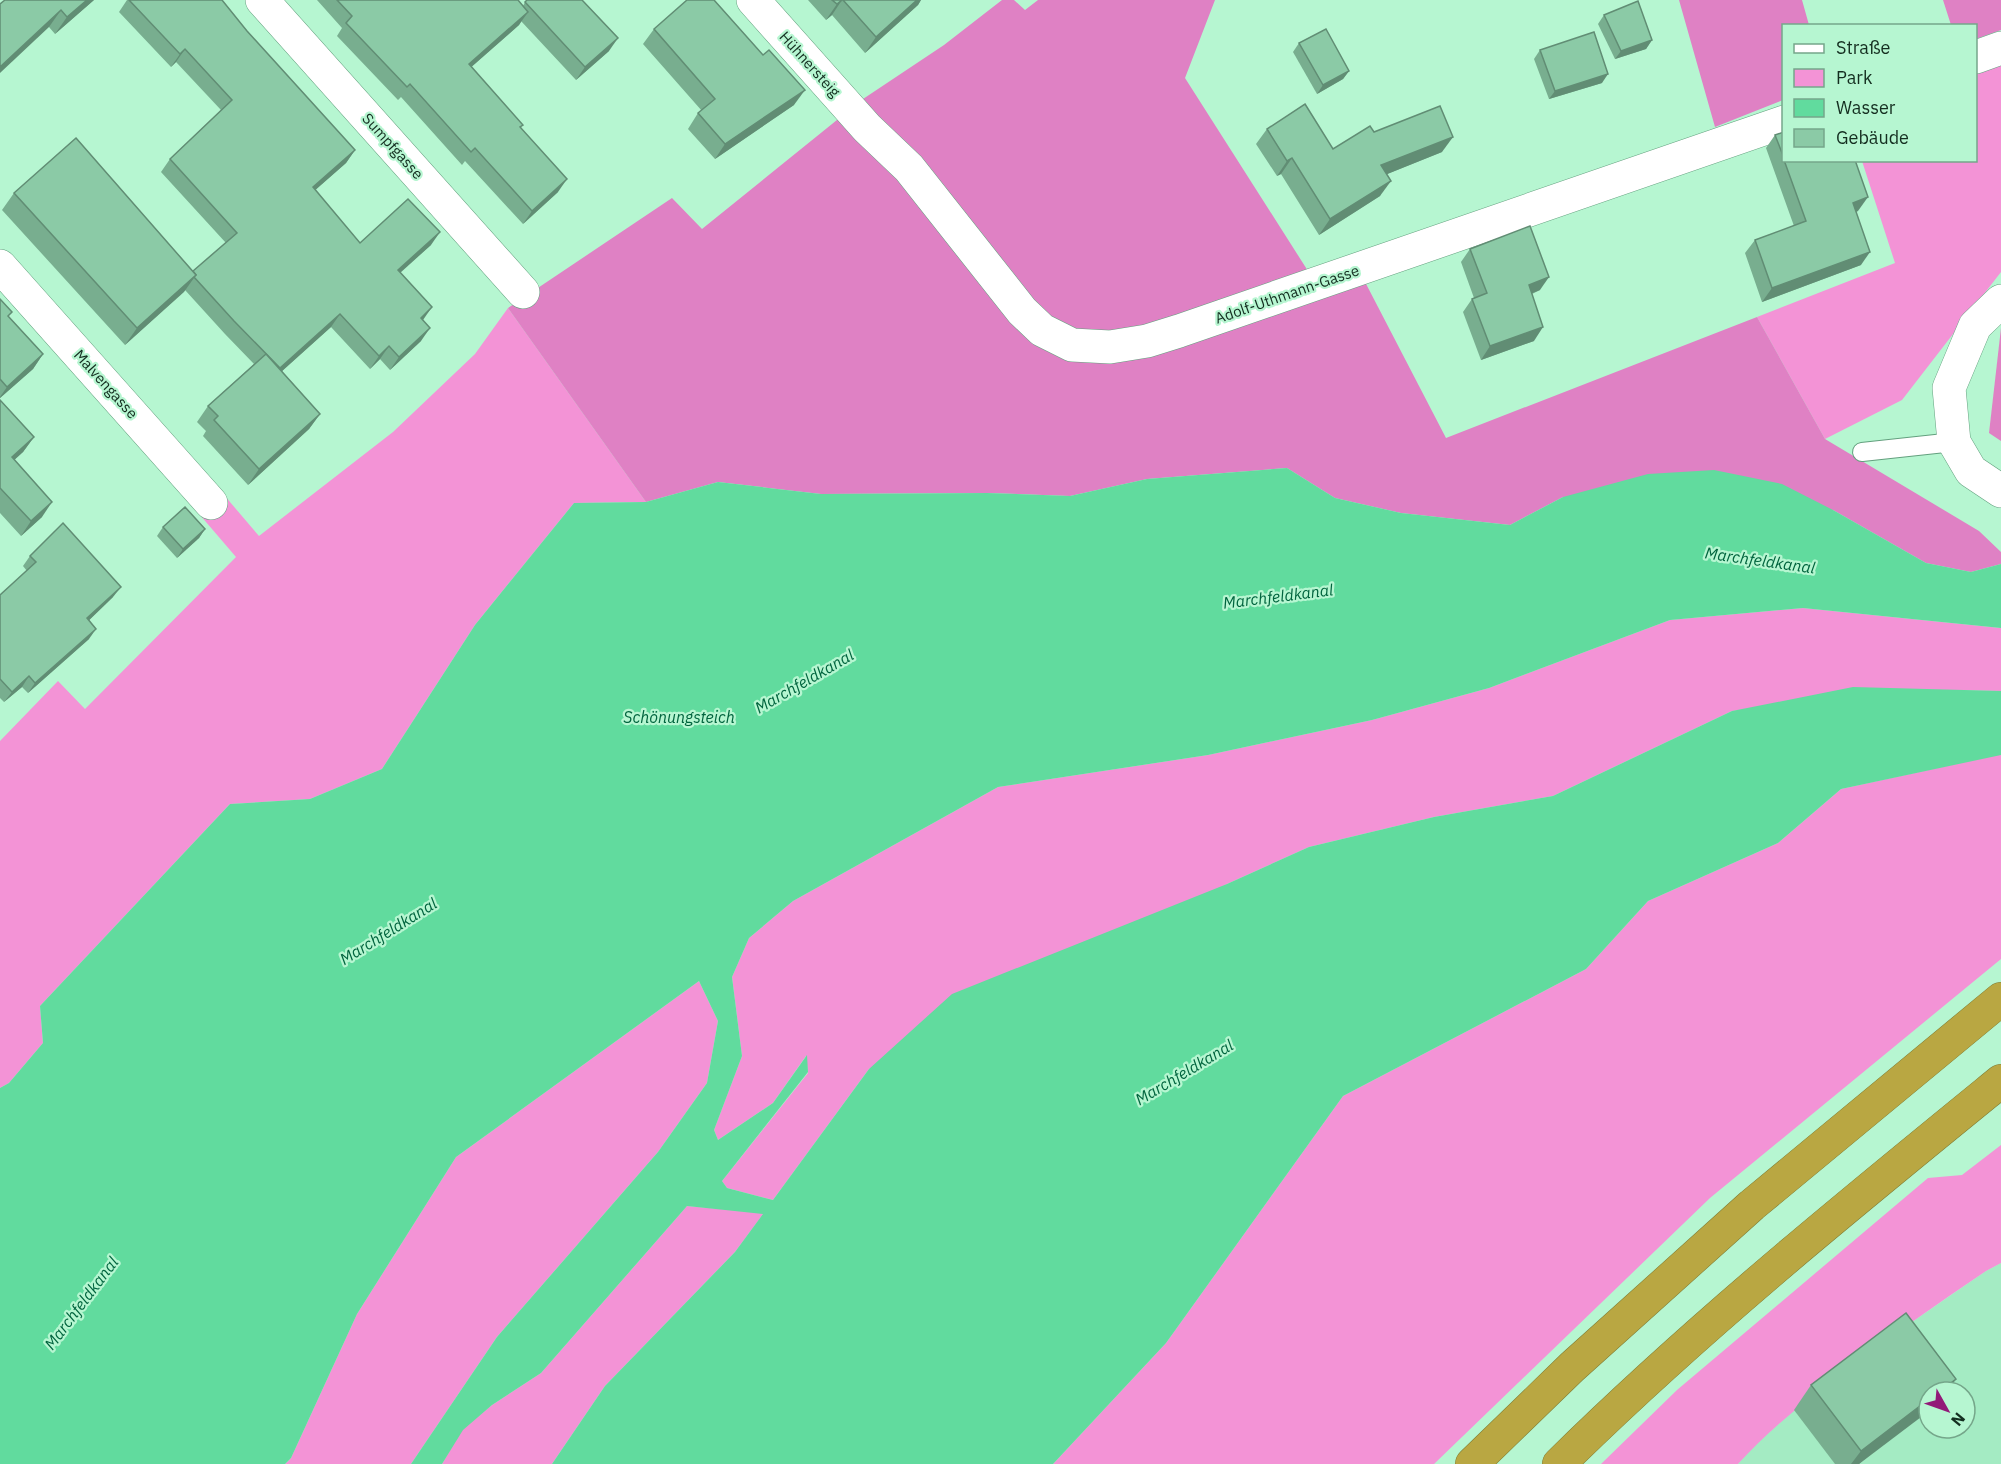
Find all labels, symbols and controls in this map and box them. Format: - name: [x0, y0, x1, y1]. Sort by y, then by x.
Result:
- legend: [1782, 24, 1977, 162]
- street label: Hühnersteig: [775, 27, 845, 101]
- text: Straße: [1836, 36, 1890, 59]
- text: Park: [1836, 66, 1873, 89]
- text: Wasser: [1836, 96, 1896, 119]
- street label: Sumpfgasse: [358, 109, 428, 183]
- text: Gebäude: [1836, 126, 1909, 149]
- street label: Adolf-Uthmann-Gasse: [1212, 260, 1362, 328]
- street label: Malvengasse: [70, 345, 142, 423]
- water label: Marchfeldkanal: [1704, 542, 1817, 578]
- water label: Marchfeldkanal: [1222, 579, 1335, 613]
- water label: Marchfeldkanal: [751, 644, 858, 717]
- water label: Schönungsteich: [623, 707, 735, 727]
- water label: Marchfeldkanal: [336, 893, 441, 969]
- water label: Marchfeldkanal: [1131, 1034, 1237, 1109]
- water label: Marchfeldkanal: [40, 1252, 123, 1353]
- north arrow: [1917, 1380, 1977, 1440]
- text: N: [1947, 1409, 1970, 1431]

